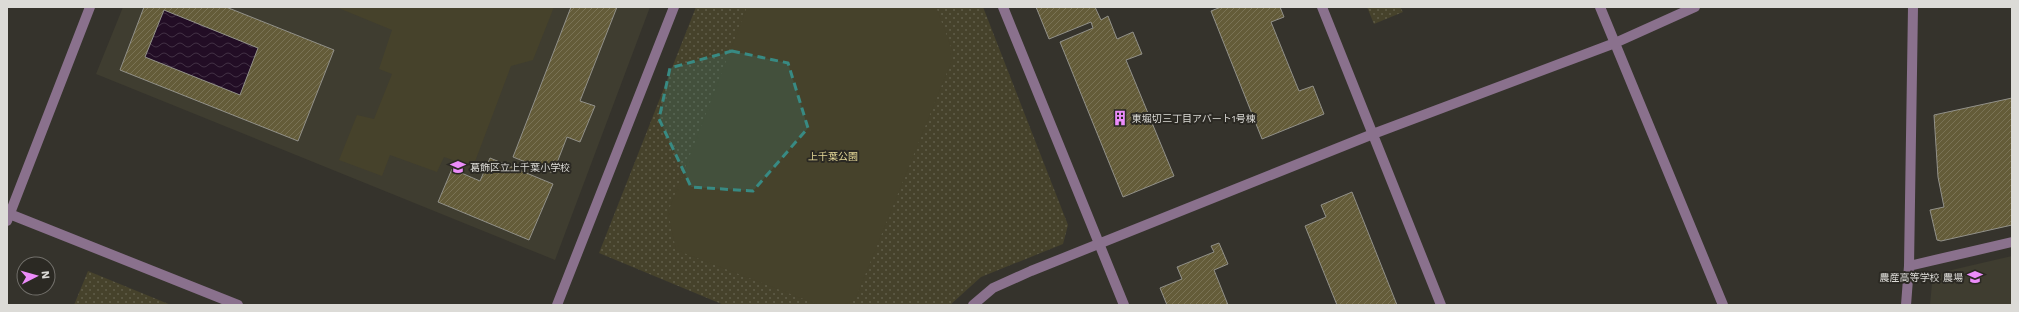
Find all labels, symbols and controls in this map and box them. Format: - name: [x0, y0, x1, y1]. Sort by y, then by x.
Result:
- building icon: 東堀切三丁目アパート1号棟: [1111, 109, 1129, 127]
- place label: 東堀切三丁目アパート1号棟: [1132, 113, 1256, 124]
- park label: 上千葉公園: [808, 151, 858, 162]
- school or university icon: 葛飾区立上千葉小学校: [449, 158, 467, 176]
- place label: 葛飾区立上千葉小学校: [470, 162, 570, 173]
- north arrow: [16, 256, 56, 296]
- school or university icon: 農産高等学校 農場: [1966, 268, 1984, 286]
- text: N: [39, 270, 52, 280]
- place label: 農産高等学校 農場: [1880, 272, 1963, 283]

